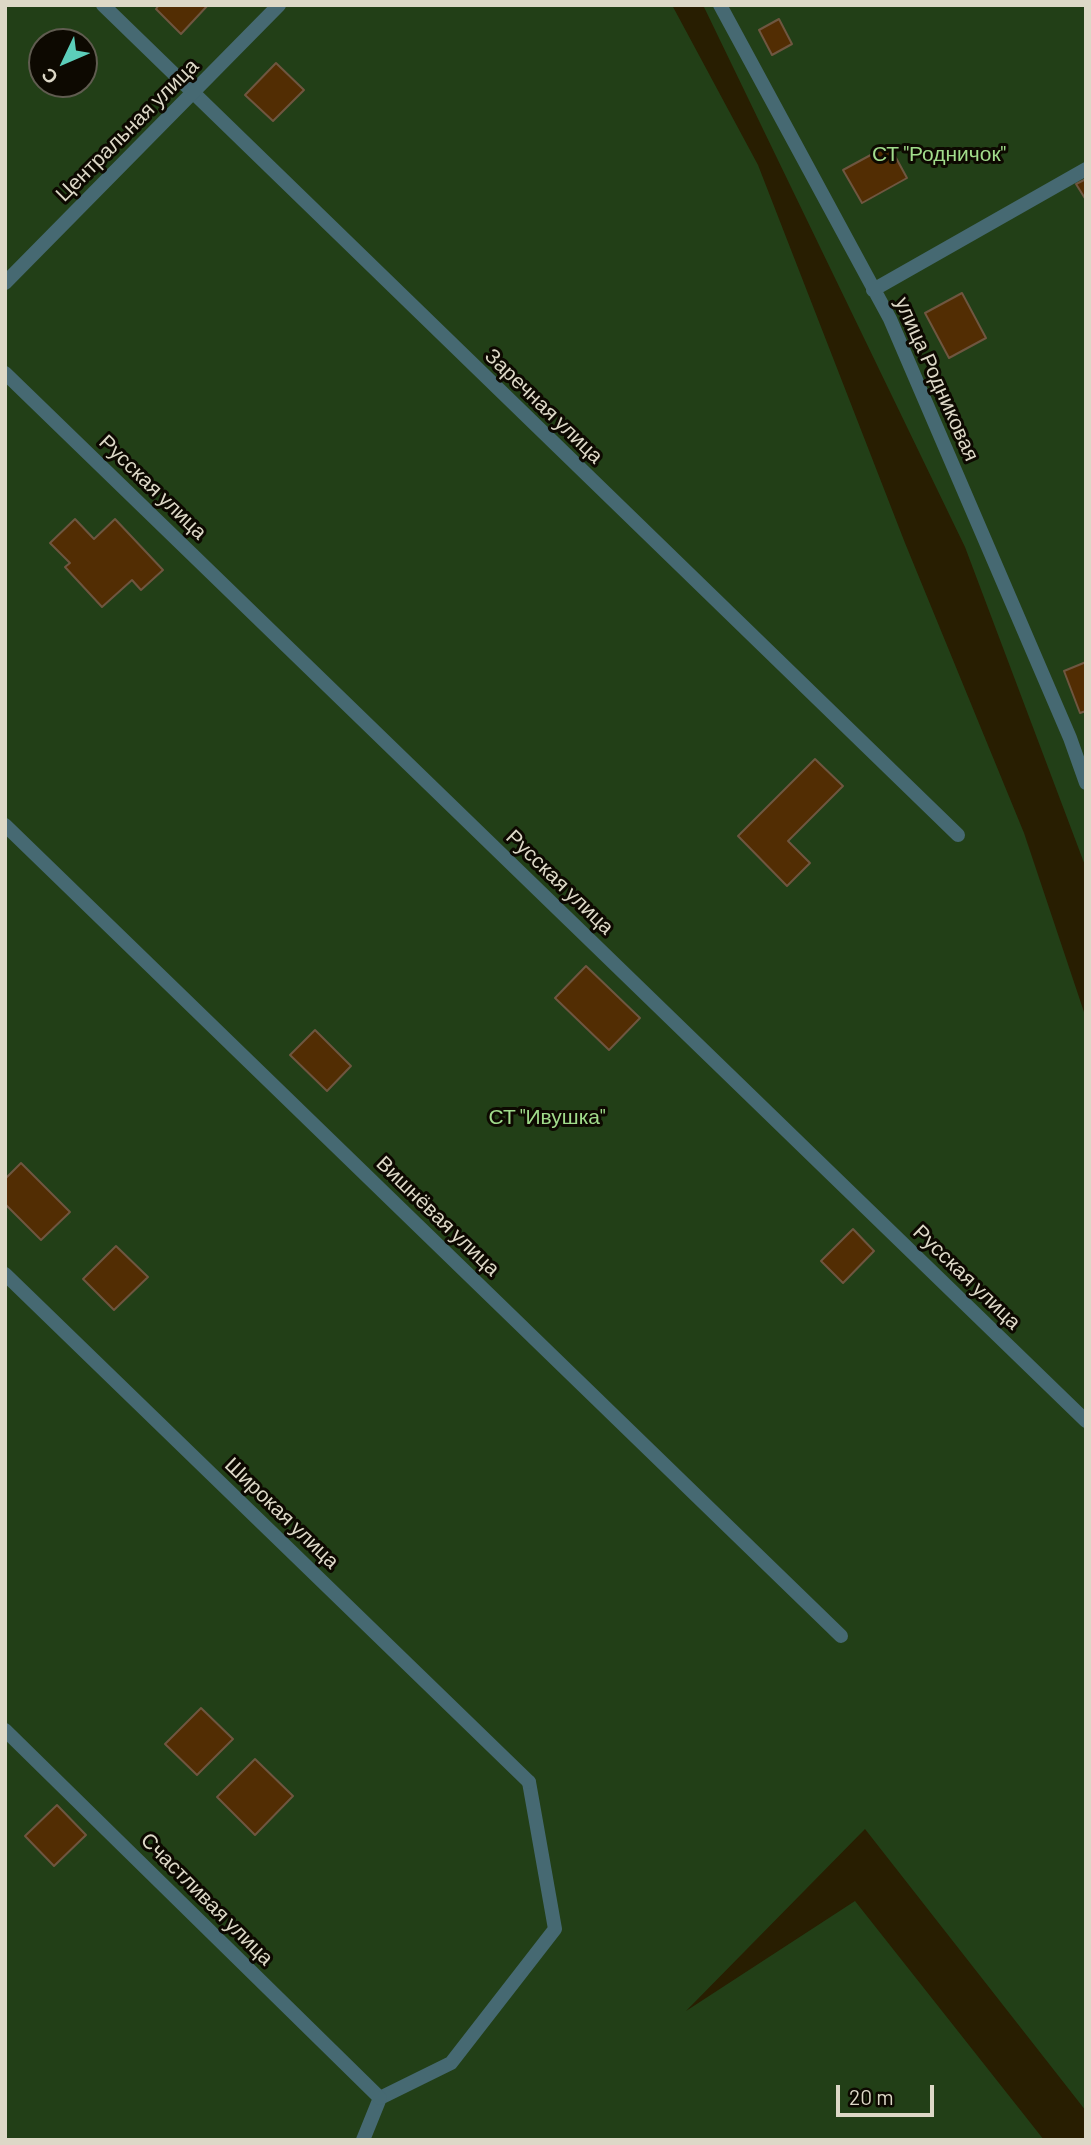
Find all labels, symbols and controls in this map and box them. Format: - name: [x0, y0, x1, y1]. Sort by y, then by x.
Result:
- north arrow: [28, 28, 98, 98]
- street label: Центральная улица: [50, 53, 204, 207]
- text: С: [36, 64, 62, 89]
- park label: СТ "Родничок": [872, 141, 1006, 167]
- street label: улица Родниковая: [890, 293, 984, 465]
- street label: Заречная улица: [480, 343, 608, 469]
- street label: Русская улица: [94, 429, 212, 545]
- street label: Русская улица: [501, 824, 619, 940]
- park label: СТ "Ивушка": [488, 1104, 606, 1130]
- street label: Вишнёвая улица: [371, 1151, 505, 1281]
- street label: Русская улица: [908, 1219, 1026, 1335]
- street label: Широкая улица: [220, 1452, 344, 1574]
- street label: Счастливая улица: [135, 1827, 279, 1971]
- scale bar: [839, 2072, 937, 2116]
- text: 20 m: [849, 2084, 894, 2109]

